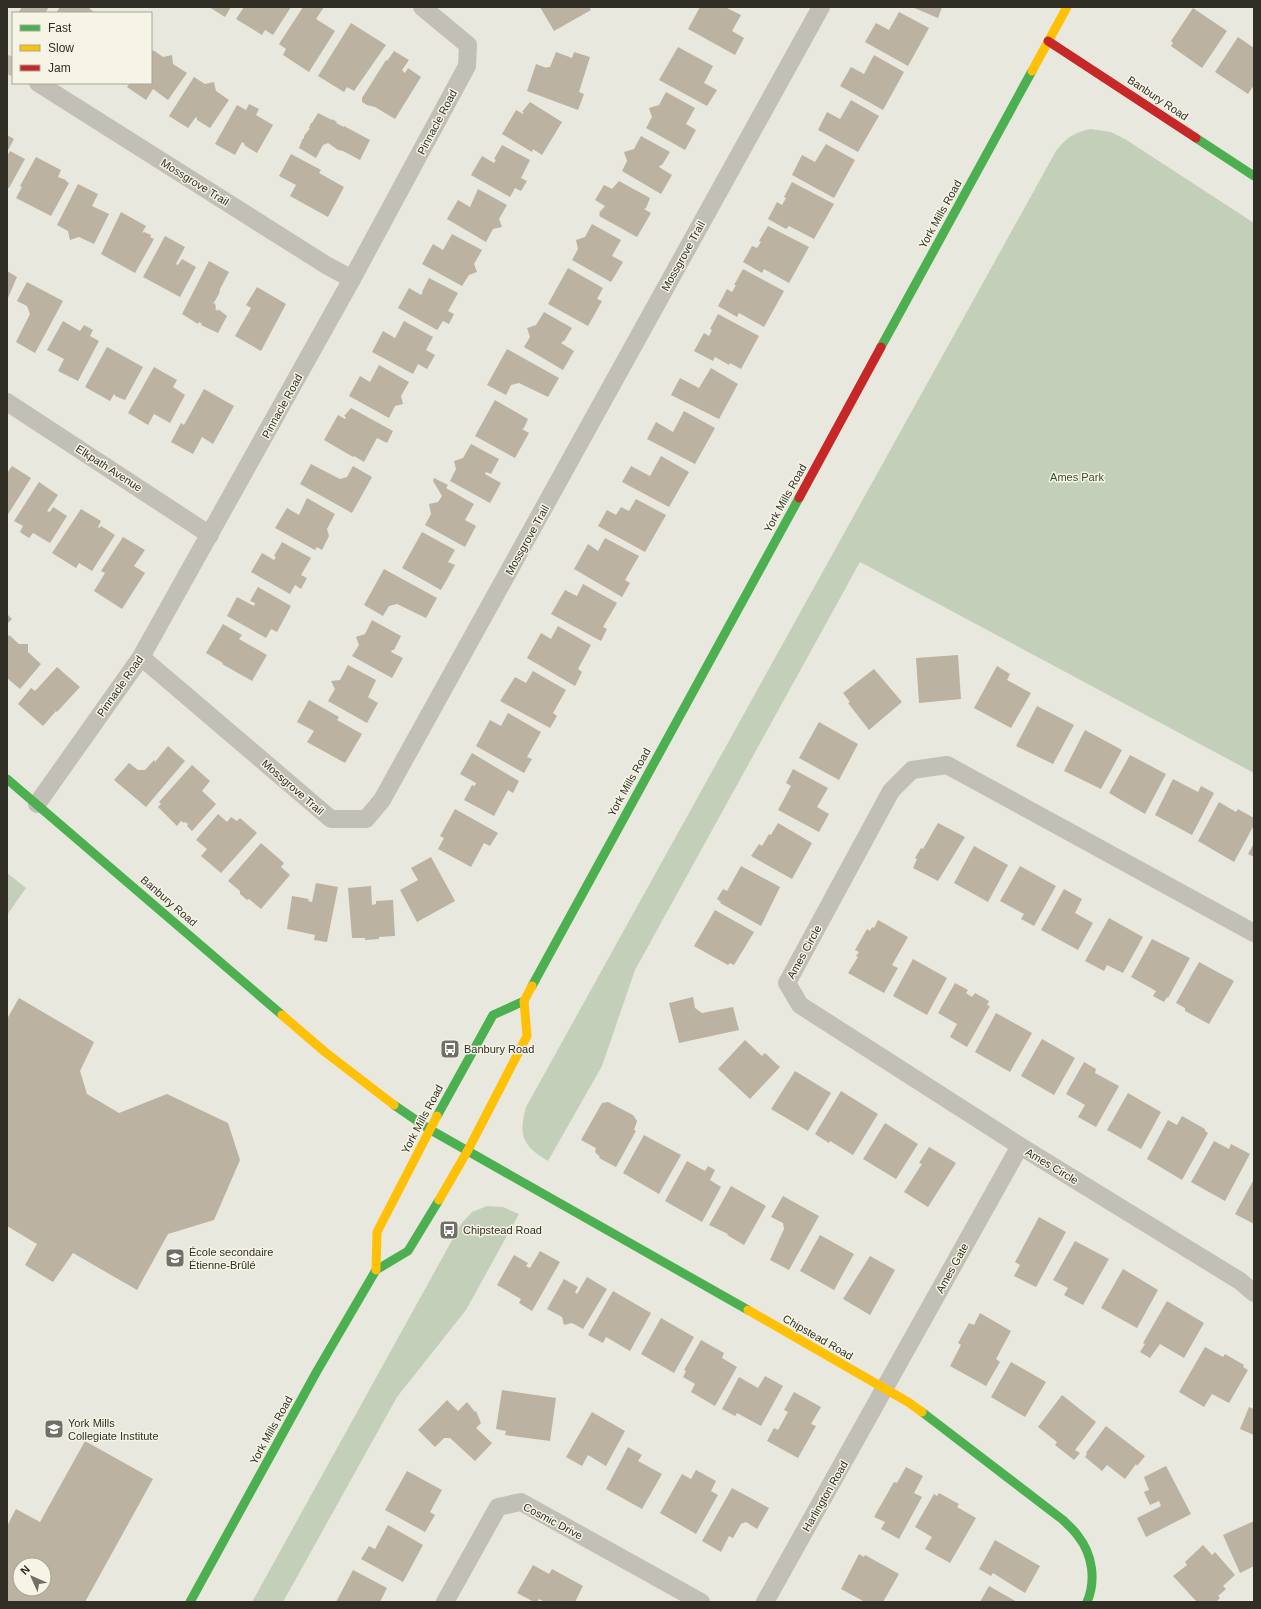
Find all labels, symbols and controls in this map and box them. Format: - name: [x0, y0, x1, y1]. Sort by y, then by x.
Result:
- legend: [12, 12, 152, 84]
- text: Fast: [48, 21, 72, 35]
- text: Slow: [48, 41, 74, 55]
- text: Jam: [48, 61, 71, 75]
- street label: Banbury Road: [1125, 73, 1191, 123]
- street label: Pinnacle Road: [415, 88, 459, 156]
- street label: Mossgrove Trail: [159, 156, 231, 208]
- street label: York Mills Road: [916, 178, 964, 250]
- street label: Mossgrove Trail: [659, 219, 707, 293]
- street label: Pinnacle Road: [259, 372, 305, 440]
- street label: Elkpath Avenue: [74, 442, 144, 494]
- street label: York Mills Road: [761, 462, 809, 534]
- park label: Ames Park: [1050, 471, 1104, 483]
- street label: Mossgrove Trail: [503, 503, 551, 577]
- street label: Pinnacle Road: [95, 653, 145, 719]
- street label: York Mills Road: [605, 746, 653, 818]
- street label: Mossgrove Trail: [260, 757, 326, 817]
- street label: Banbury Road: [139, 873, 199, 929]
- street label: Ames Circle: [784, 923, 824, 981]
- bus stop icon: Banbury Road: [439, 1038, 461, 1060]
- place label: Banbury Road: [464, 1043, 534, 1055]
- street label: York Mills Road: [399, 1083, 445, 1155]
- street label: Ames Circle: [1023, 1146, 1081, 1186]
- bus stop icon: Chipstead Road: [438, 1219, 460, 1241]
- place label: Chipstead Road: [463, 1224, 542, 1236]
- street label: Ames Gate: [933, 1241, 971, 1295]
- place label: École secondaire Étienne-Brûlé: [189, 1246, 273, 1271]
- school or university icon: École secondaire Étienne-Brûlé: [164, 1247, 186, 1269]
- street label: Chipstead Road: [781, 1312, 855, 1362]
- street label: York Mills Road: [247, 1394, 295, 1466]
- place label: York Mills Collegiate Institute: [68, 1417, 159, 1442]
- school or university icon: York Mills Collegiate Institute: [43, 1418, 65, 1440]
- street label: Harlington Road: [800, 1459, 850, 1533]
- street label: Cosmic Drive: [521, 1500, 585, 1542]
- north arrow: [12, 1557, 52, 1597]
- text: N: [18, 1563, 32, 1577]

